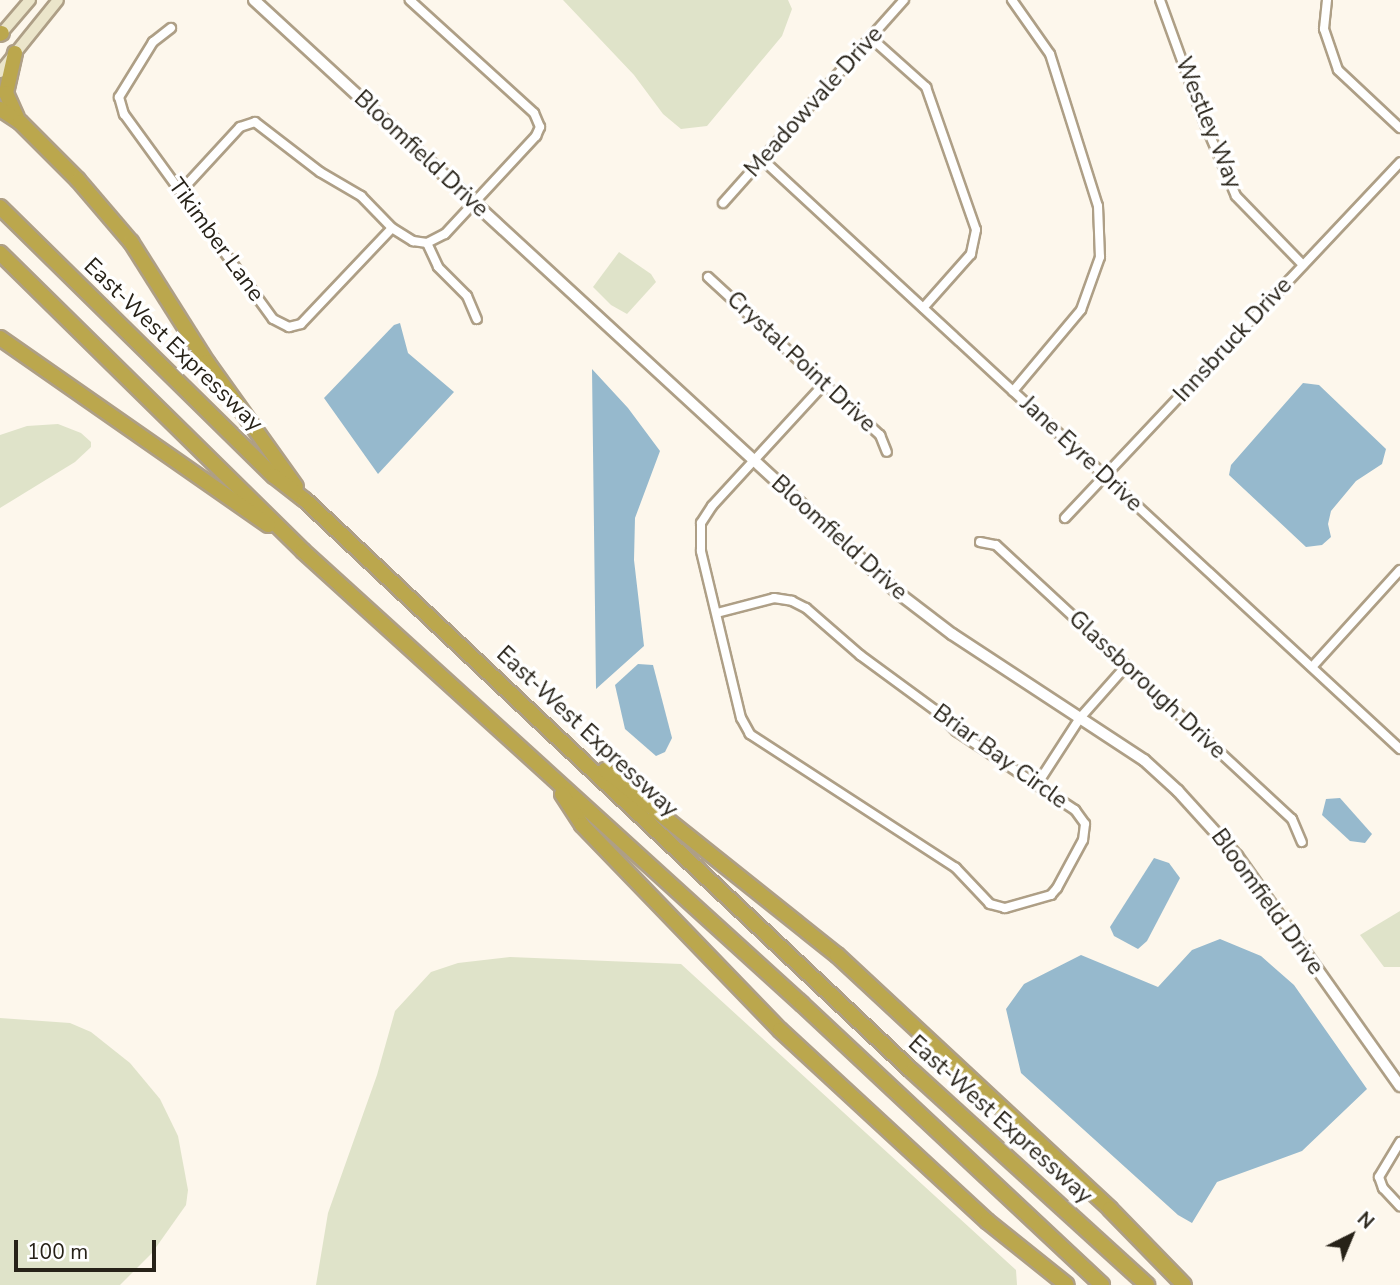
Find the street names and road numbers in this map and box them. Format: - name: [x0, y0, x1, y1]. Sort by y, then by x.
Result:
- street label: Meadowvale Drive: [739, 21, 889, 183]
- street label: Westley Way: [1169, 53, 1247, 193]
- street label: Bloomfield Drive: [348, 85, 494, 223]
- street label: Tikimber Lane: [162, 173, 270, 307]
- street label: East-West Expressway: [78, 252, 268, 438]
- street label: Innsbruck Drive: [1168, 272, 1298, 408]
- street label: Crystal Point Drive: [721, 286, 881, 438]
- street label: Jane Eyre Drive: [1014, 390, 1148, 518]
- street label: Bloomfield Drive: [765, 470, 913, 606]
- street label: Glassborough Drive: [1063, 605, 1231, 765]
- street label: East-West Expressway: [491, 641, 683, 823]
- street label: Briar Bay Circle: [927, 699, 1073, 815]
- street label: Bloomfield Drive: [1205, 824, 1329, 980]
- street label: East-West Expressway: [902, 1030, 1098, 1210]

